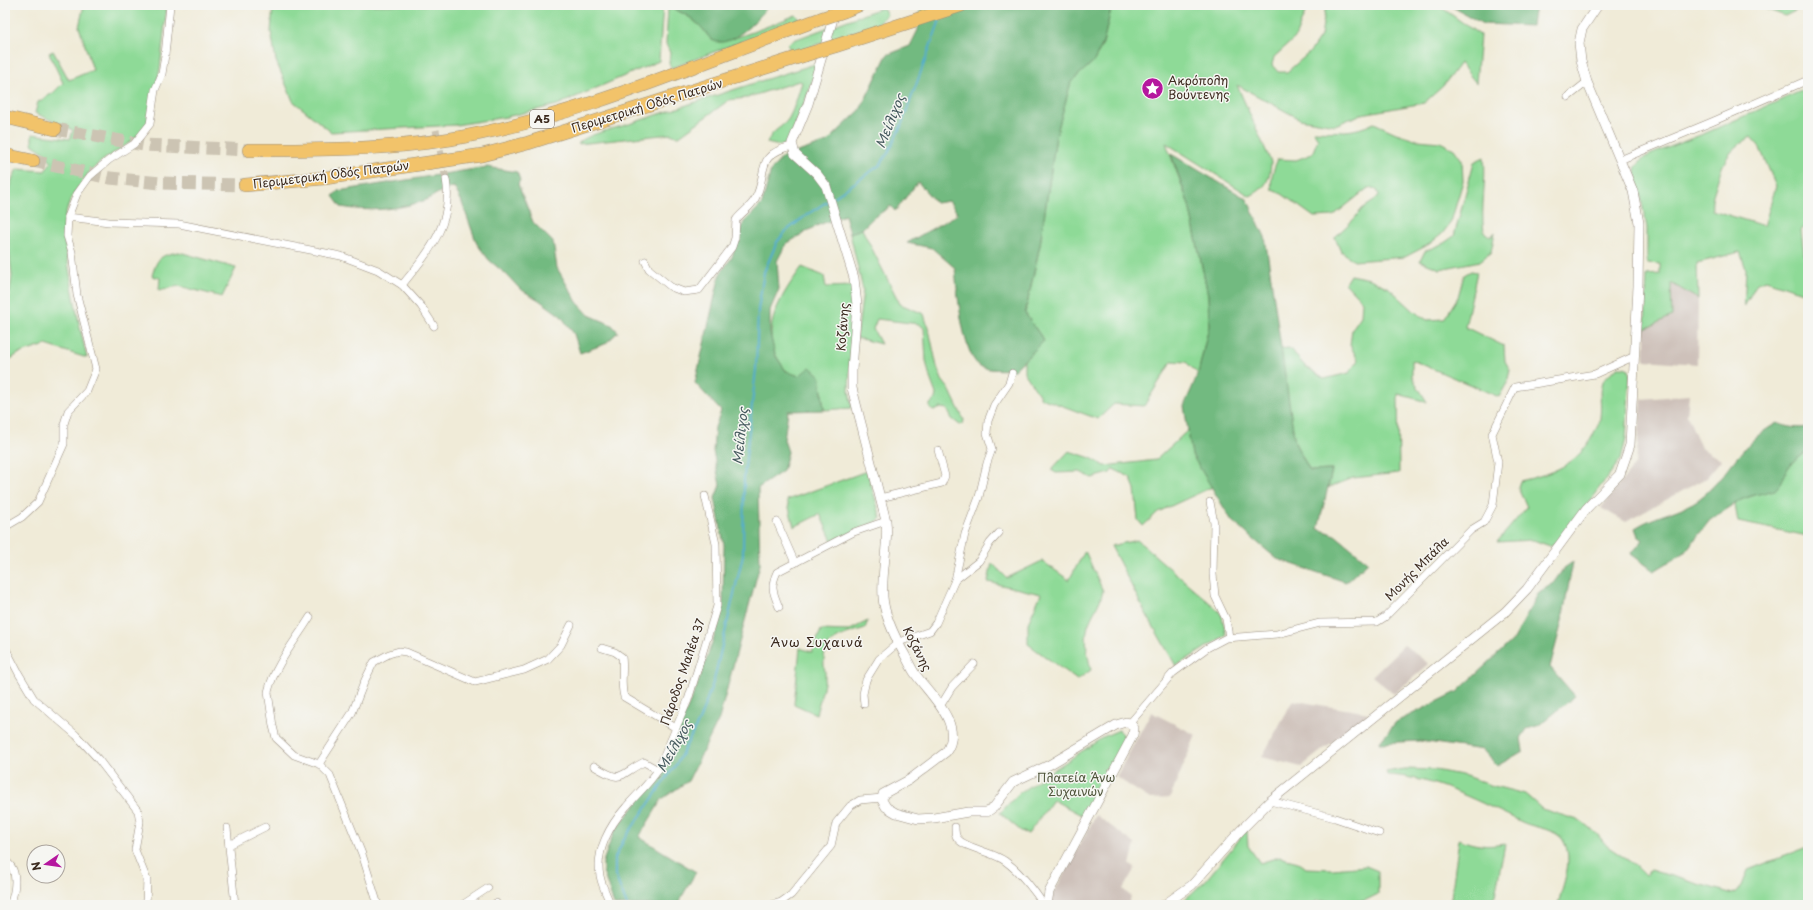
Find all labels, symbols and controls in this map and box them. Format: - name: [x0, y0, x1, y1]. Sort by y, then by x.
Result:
- place label: Ακρόπολη Βούντενης: [1168, 71, 1230, 103]
- street label: Περιμετρική Οδός Πατρών: [569, 73, 725, 137]
- place icon: Ακρόπολη Βούντενης: [1140, 75, 1166, 101]
- water label: Μείλιχος: [870, 90, 910, 151]
- road number: Α5: [530, 110, 554, 128]
- street label: Περιμετρική Οδός Πατρών: [251, 155, 410, 193]
- street label: Κοζάνης: [831, 302, 853, 352]
- water label: Μείλιχος: [727, 405, 752, 465]
- street label: Μονής Μπάλα: [1380, 532, 1452, 604]
- street label: Πάροδος Μαλέα 37: [655, 615, 709, 728]
- street label: Κοζάνης: [899, 623, 937, 674]
- district label: Άνω Συχαινά: [771, 632, 863, 651]
- water label: Μείλιχος: [651, 715, 696, 775]
- park label: Πλατεία Άνω Συχαινών: [1037, 768, 1115, 800]
- north arrow: [26, 844, 66, 884]
- text: N: [26, 860, 45, 873]

